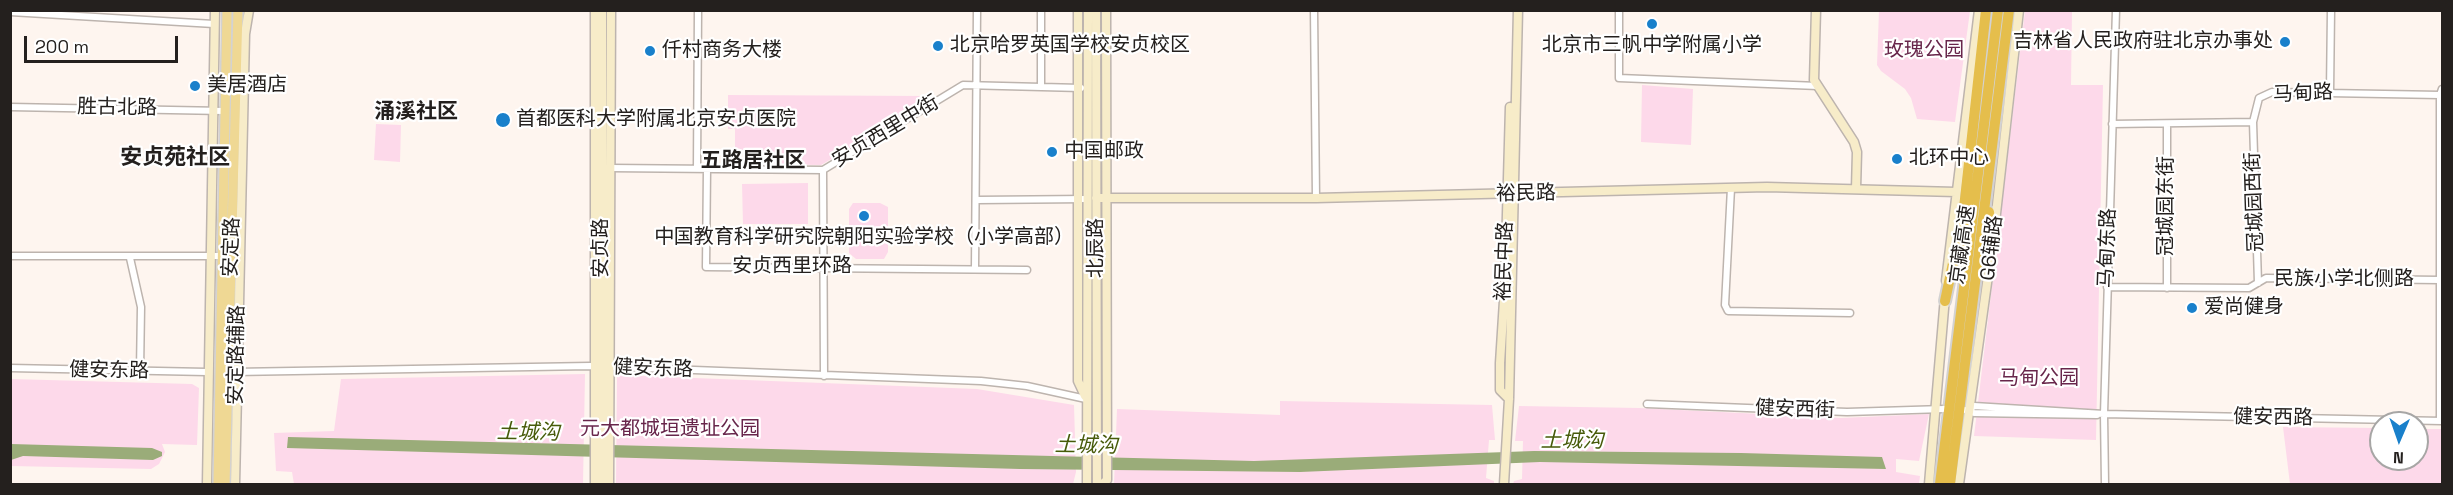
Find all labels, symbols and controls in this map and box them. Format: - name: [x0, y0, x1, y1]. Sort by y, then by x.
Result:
- marker: 北京市三帆中学附属小学: [1645, 17, 1659, 31]
- scale bar: [27, 24, 182, 62]
- place label: 吉林省人民政府驻北京办事处: [2013, 30, 2273, 54]
- place label: 北京哈罗英国学校安贞校区: [950, 34, 1190, 58]
- place label: 北京市三帆中学附属小学: [1542, 34, 1762, 58]
- text: 200 m: [35, 35, 89, 58]
- marker: 吉林省人民政府驻北京办事处: [2278, 35, 2292, 49]
- place label: 仟村商务大楼: [662, 39, 782, 63]
- marker: 北京哈罗英国学校安贞校区: [931, 39, 945, 53]
- park label: 玫瑰公园: [1884, 39, 1964, 63]
- marker: 仟村商务大楼: [643, 44, 657, 58]
- place label: 美居酒店: [207, 74, 287, 98]
- marker: 美居酒店: [188, 79, 202, 93]
- street label: 马甸路: [2272, 80, 2334, 108]
- street label: 安贞西里中街: [828, 91, 944, 173]
- street label: 胜古北路: [77, 95, 157, 121]
- district label: 涌溪社区: [374, 99, 458, 125]
- place label: 首都医科大学附属北京安贞医院: [516, 108, 796, 132]
- marker: 首都医科大学附属北京安贞医院: [494, 111, 512, 129]
- place label: 中国邮政: [1064, 140, 1144, 164]
- district label: 安贞苑社区: [120, 145, 230, 171]
- marker: 中国邮政: [1045, 145, 1059, 159]
- place label: 北环中心: [1909, 147, 1989, 171]
- district label: 五路居社区: [701, 148, 805, 174]
- marker: 北环中心: [1890, 152, 1904, 166]
- street label: 冠城园西街: [2241, 152, 2269, 252]
- street label: 冠城园东街: [2155, 156, 2179, 256]
- street label: 裕民路: [1496, 181, 1556, 207]
- street label: 京藏高速: [1946, 204, 1980, 286]
- street label: 马甸东路: [2095, 208, 2121, 288]
- marker: 中国教育科学研究院朝阳实验学校（小学高部）: [857, 209, 871, 223]
- street label: G6辅路: [1976, 214, 2008, 282]
- street label: 安定路: [219, 217, 245, 277]
- street label: 安贞路: [590, 218, 614, 278]
- street label: 北辰路: [1085, 218, 1109, 278]
- street label: 裕民中路: [1492, 221, 1518, 301]
- place label: 中国教育科学研究院朝阳实验学校（小学高部）: [654, 226, 1074, 250]
- street label: 安贞西里环路: [732, 255, 852, 279]
- street label: 民族小学北侧路: [2274, 268, 2414, 292]
- place label: 爱尚健身: [2204, 296, 2284, 320]
- marker: 爱尚健身: [2185, 301, 2199, 315]
- street label: 安定路辅路: [224, 305, 250, 405]
- street label: 健安东路: [613, 356, 693, 382]
- street label: 健安东路: [69, 358, 149, 384]
- park label: 马甸公园: [1999, 367, 2079, 391]
- street label: 健安西街: [1755, 397, 1835, 423]
- street label: 健安西路: [2233, 405, 2313, 431]
- north arrow: [2369, 411, 2429, 471]
- park label: 元大都城垣遗址公园: [580, 418, 760, 442]
- water label: 土城沟: [496, 420, 560, 446]
- water label: 土城沟: [1541, 428, 1603, 454]
- water label: 土城沟: [1054, 433, 1118, 459]
- text: N: [2393, 447, 2404, 468]

